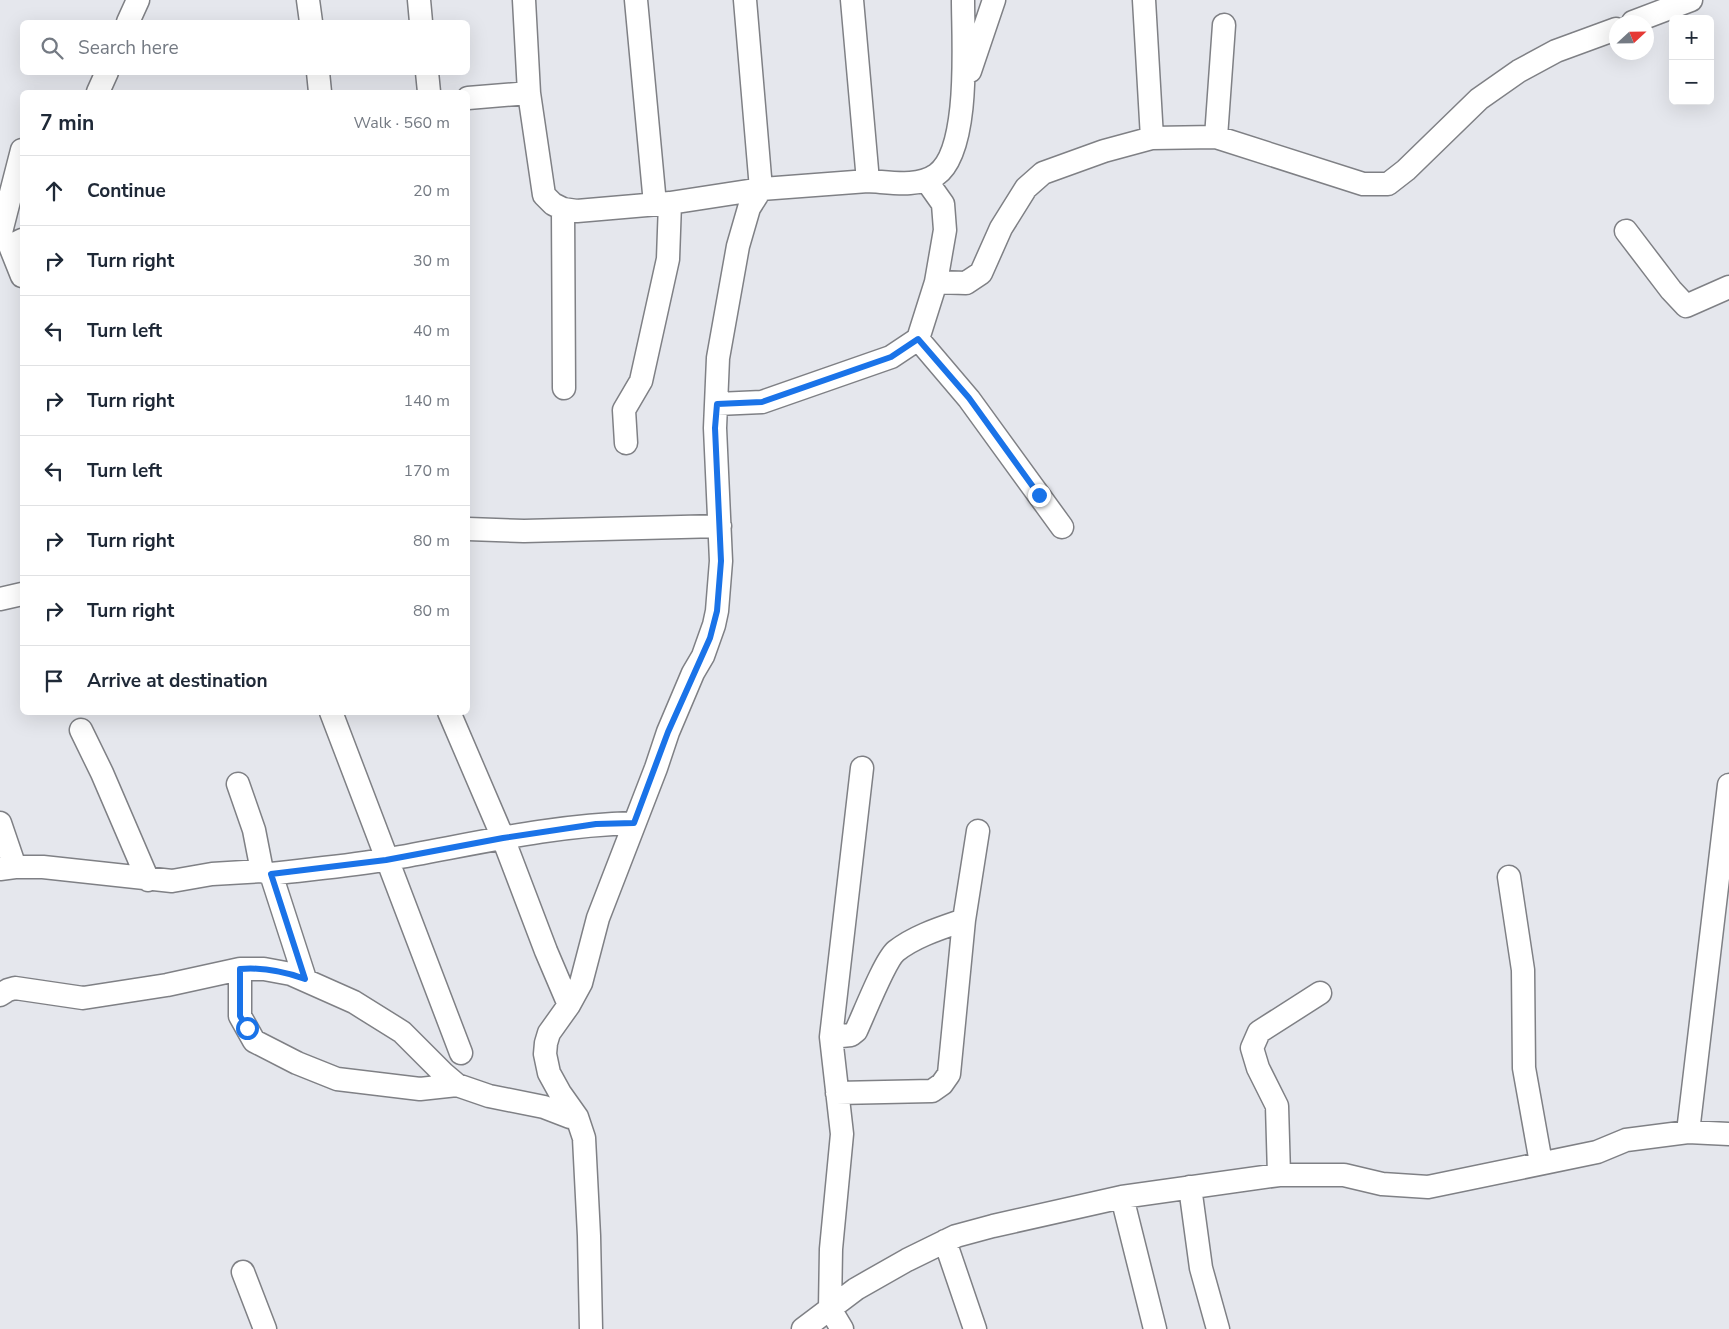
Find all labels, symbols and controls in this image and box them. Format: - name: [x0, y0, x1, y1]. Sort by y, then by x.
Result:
- north arrow: [1609, 15, 1654, 60]
- map controls: [1669, 15, 1714, 105]
- button: +: [1669, 15, 1714, 60]
- search box: [20, 20, 470, 75]
- icon: search: [38, 34, 66, 62]
- text: Search here: [78, 35, 179, 61]
- button: −: [1669, 60, 1714, 105]
- text: 7 min: [40, 109, 94, 137]
- text: Walk · 560 m: [354, 112, 450, 134]
- icon: ahead: [40, 177, 68, 205]
- text: Continue: [87, 178, 166, 204]
- text: 20 m: [413, 180, 450, 202]
- icon: right: [40, 247, 68, 275]
- text: Turn right: [87, 248, 174, 274]
- text: 30 m: [413, 250, 450, 272]
- icon: left: [40, 317, 68, 345]
- text: Turn left: [87, 318, 162, 344]
- text: 40 m: [413, 320, 450, 342]
- icon: right: [40, 387, 68, 415]
- text: Turn right: [87, 388, 174, 414]
- text: 140 m: [403, 390, 450, 412]
- icon: left: [40, 457, 68, 485]
- text: Turn left: [87, 458, 162, 484]
- text: 170 m: [403, 460, 450, 482]
- route end: [1028, 484, 1051, 507]
- icon: right: [40, 527, 68, 555]
- text: Turn right: [87, 528, 174, 554]
- text: 80 m: [413, 530, 450, 552]
- icon: right: [40, 597, 68, 625]
- text: Turn right: [87, 598, 174, 624]
- text: 80 m: [413, 600, 450, 622]
- icon: arrive: [40, 667, 68, 695]
- text: Arrive at destination: [87, 668, 268, 694]
- route start: [236, 1017, 259, 1040]

